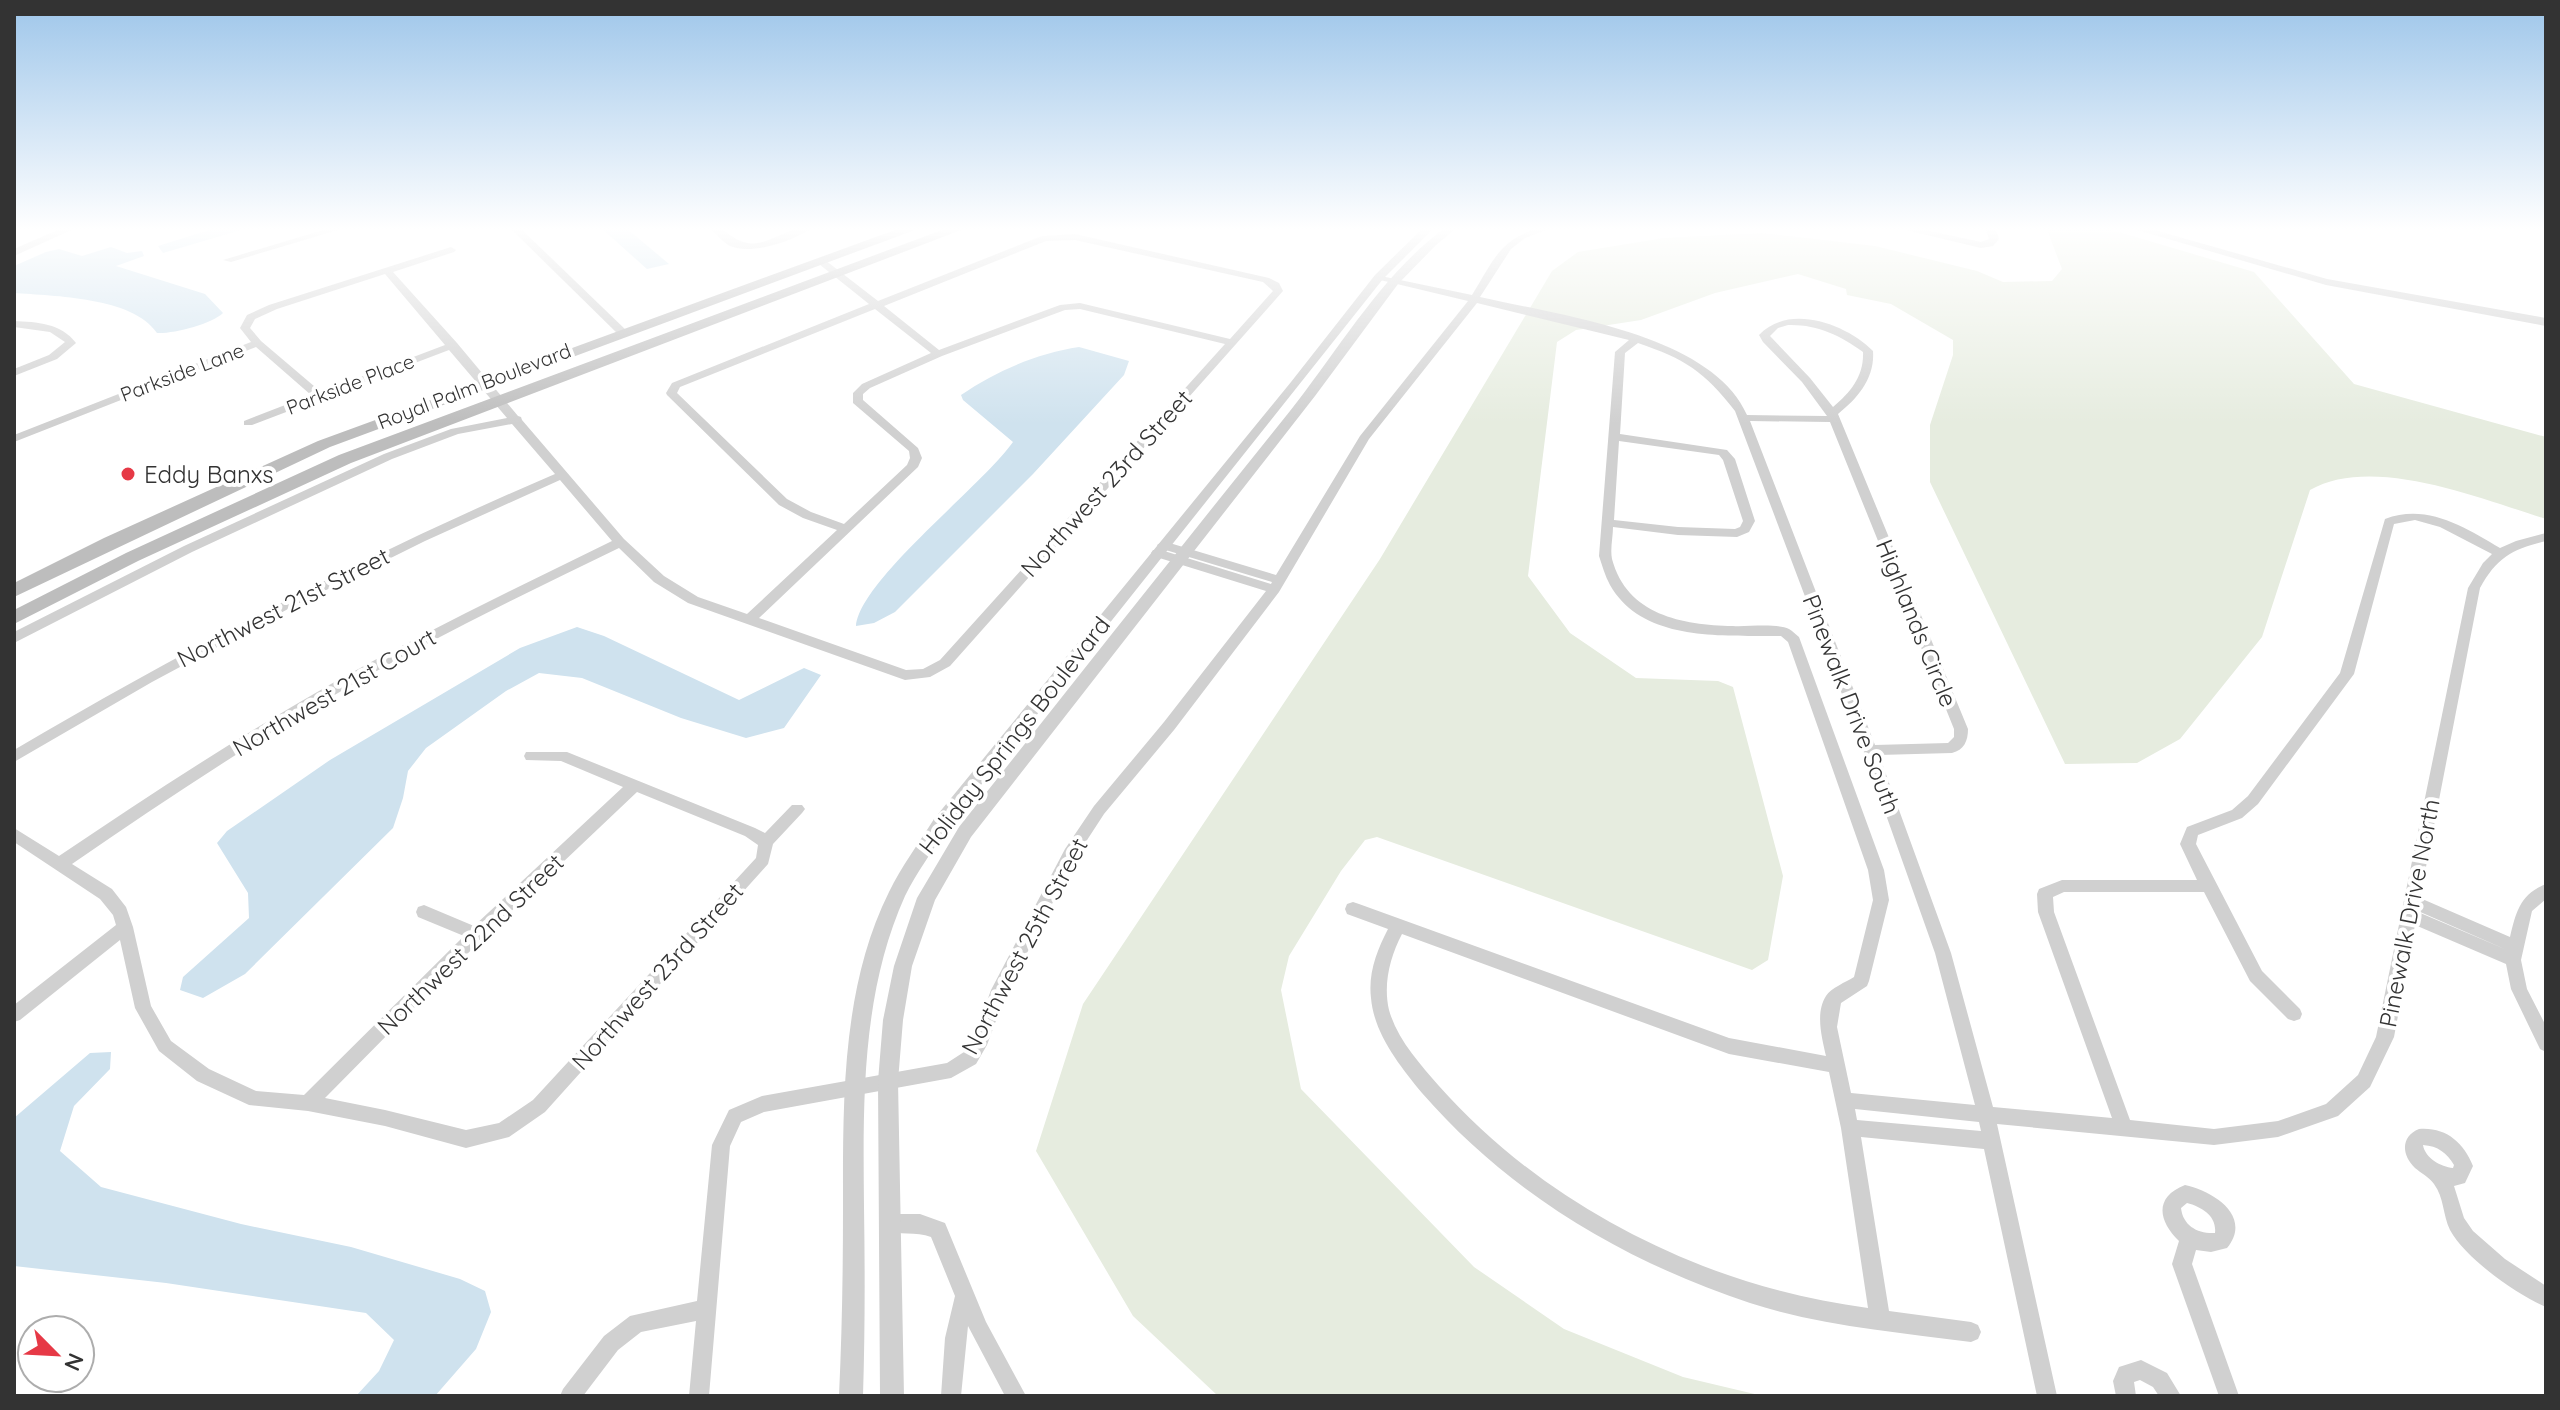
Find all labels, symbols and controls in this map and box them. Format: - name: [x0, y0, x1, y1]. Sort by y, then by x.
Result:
- street label: Parkside Lane: [117, 337, 247, 407]
- street label: Royal Palm Boulevard: [374, 338, 574, 434]
- street label: Parkside Place: [282, 348, 418, 420]
- street label: Northwest 23rd Street: [1014, 383, 1198, 583]
- place label: Eddy Banxs: [144, 459, 274, 489]
- marker: Eddy Banxs: [119, 465, 137, 483]
- street label: Highlands Circle: [1870, 535, 1964, 711]
- street label: Northwest 21st Street: [172, 540, 394, 674]
- street label: Pinewalk Drive South: [1796, 590, 1908, 818]
- street label: Holiday Springs Boulevard: [912, 610, 1116, 860]
- street label: Northwest 21st Court: [227, 622, 441, 762]
- street label: Pinewalk Drive North: [2372, 796, 2446, 1030]
- street label: Northwest 25th Street: [954, 833, 1094, 1059]
- street label: Northwest 22nd Street: [370, 847, 570, 1041]
- street label: Northwest 23rd Street: [565, 876, 749, 1076]
- north arrow: [16, 1314, 96, 1394]
- text: N: [58, 1349, 90, 1375]

